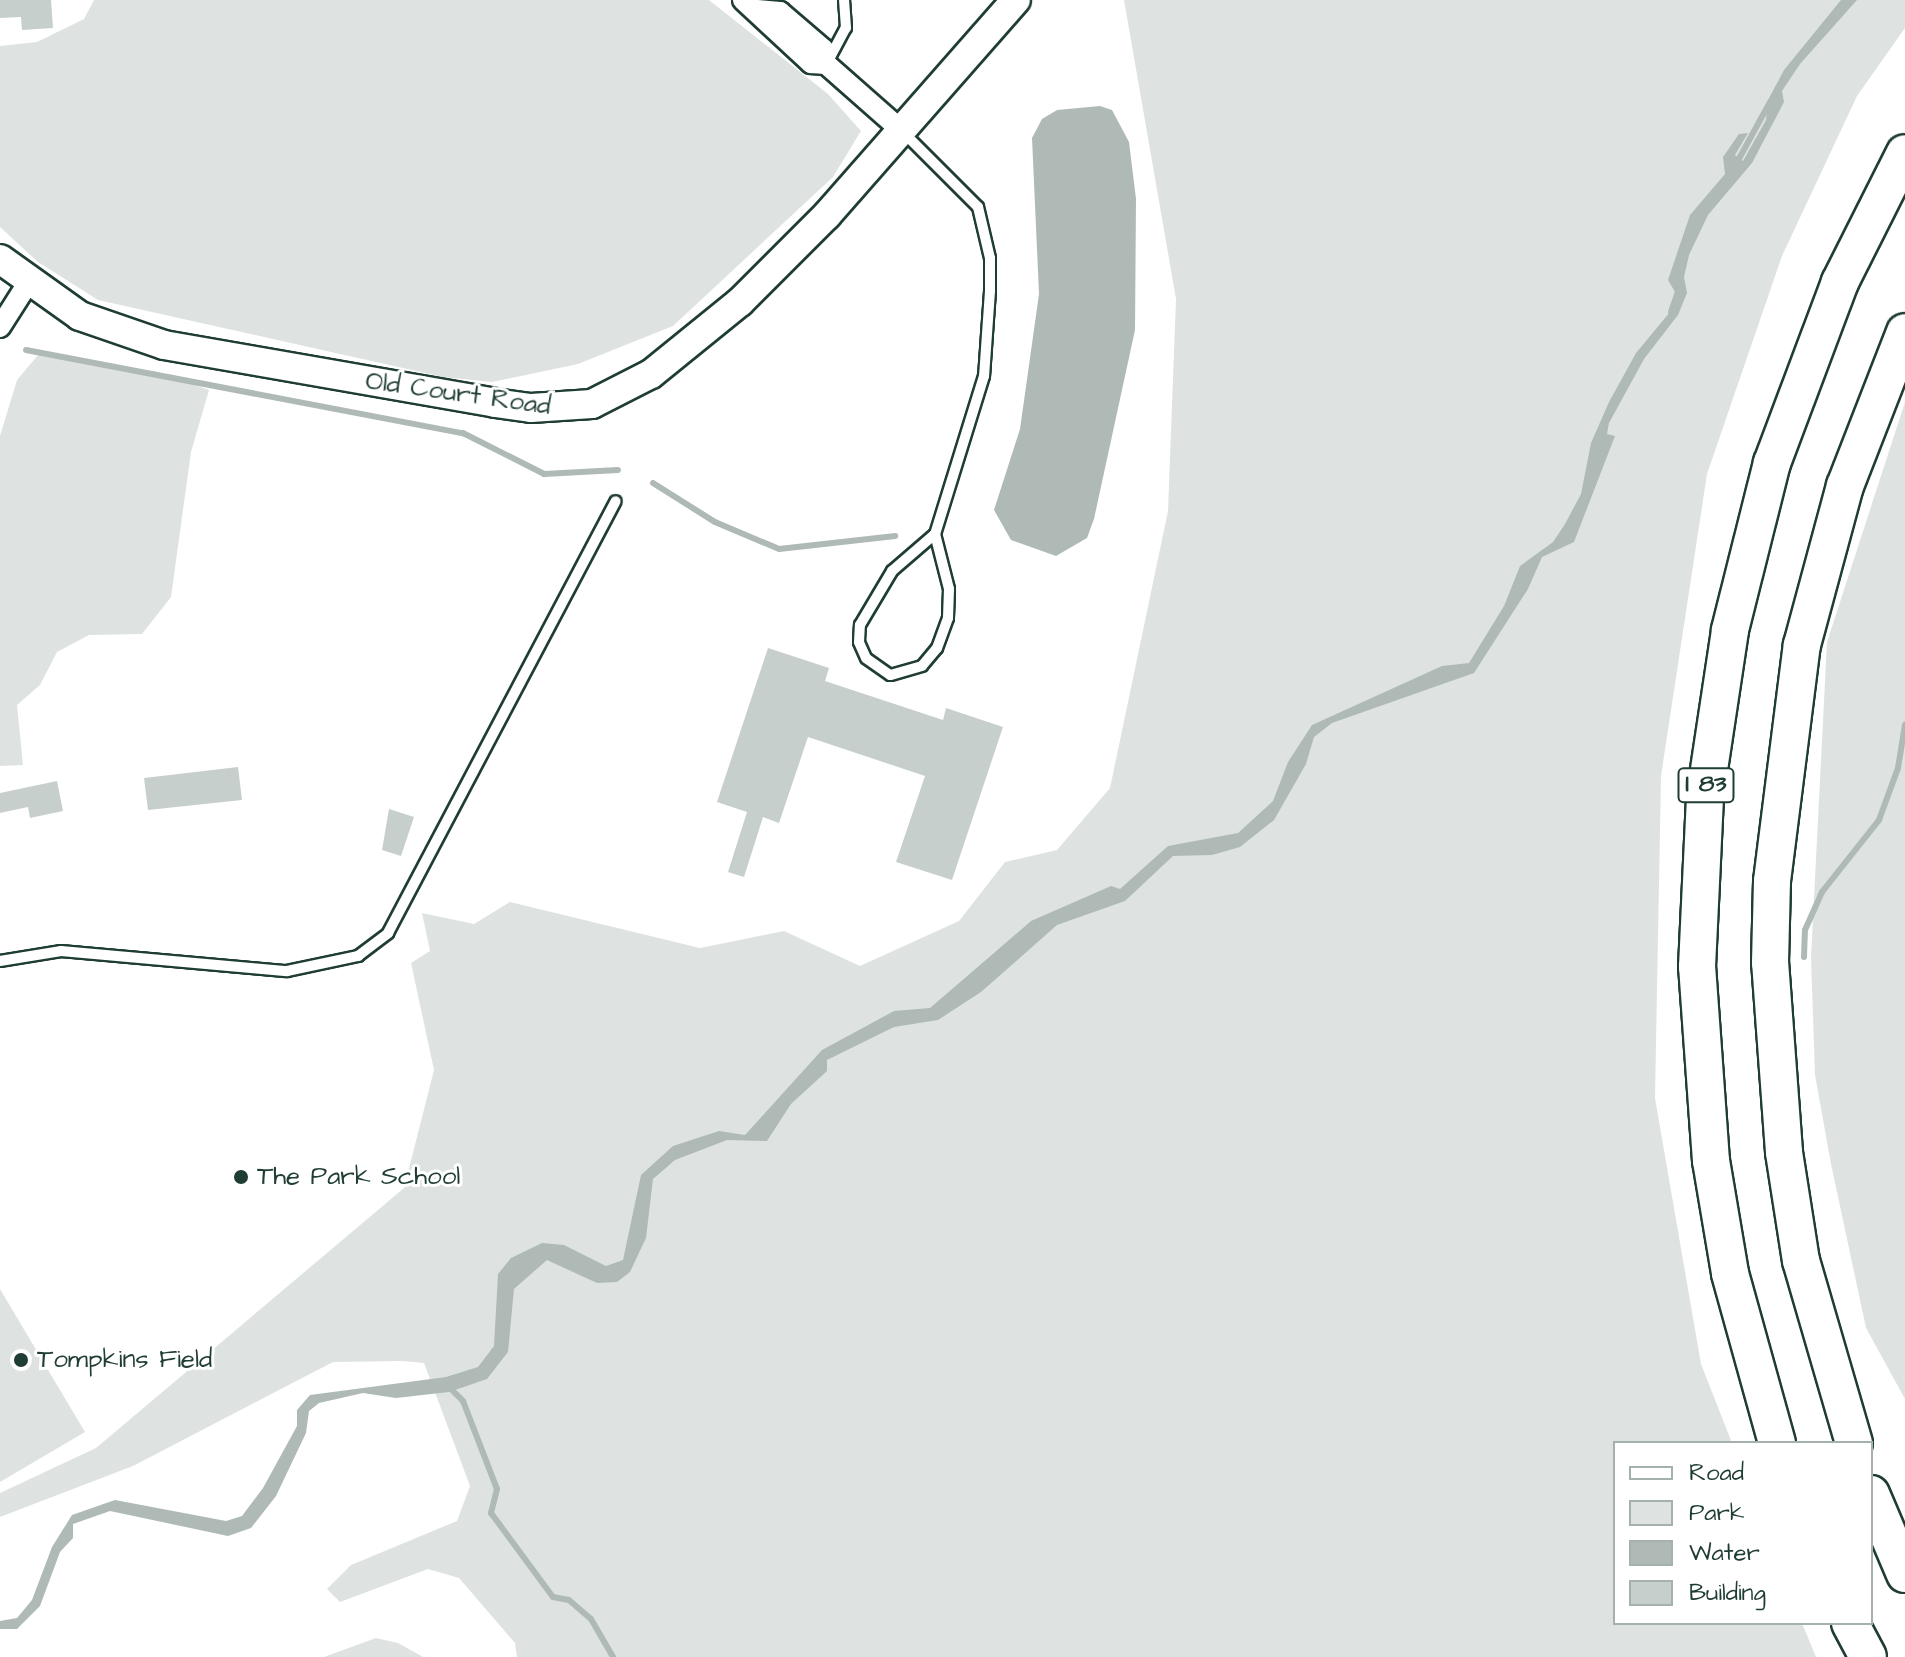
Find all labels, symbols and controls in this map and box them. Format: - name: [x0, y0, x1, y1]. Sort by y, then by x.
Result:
- street label: Old Court Road: [364, 366, 552, 422]
- road number: I 83: [1676, 765, 1736, 805]
- place label: The Park School: [257, 1161, 460, 1193]
- marker: The Park School: [232, 1168, 250, 1186]
- place label: Tompkins Field: [37, 1344, 212, 1376]
- marker: Tompkins Field: [12, 1351, 30, 1369]
- legend: [1613, 1441, 1873, 1625]
- text: Road: [1689, 1456, 1744, 1490]
- text: Park: [1689, 1496, 1745, 1530]
- text: Water: [1689, 1536, 1760, 1570]
- text: Building: [1689, 1576, 1766, 1610]

